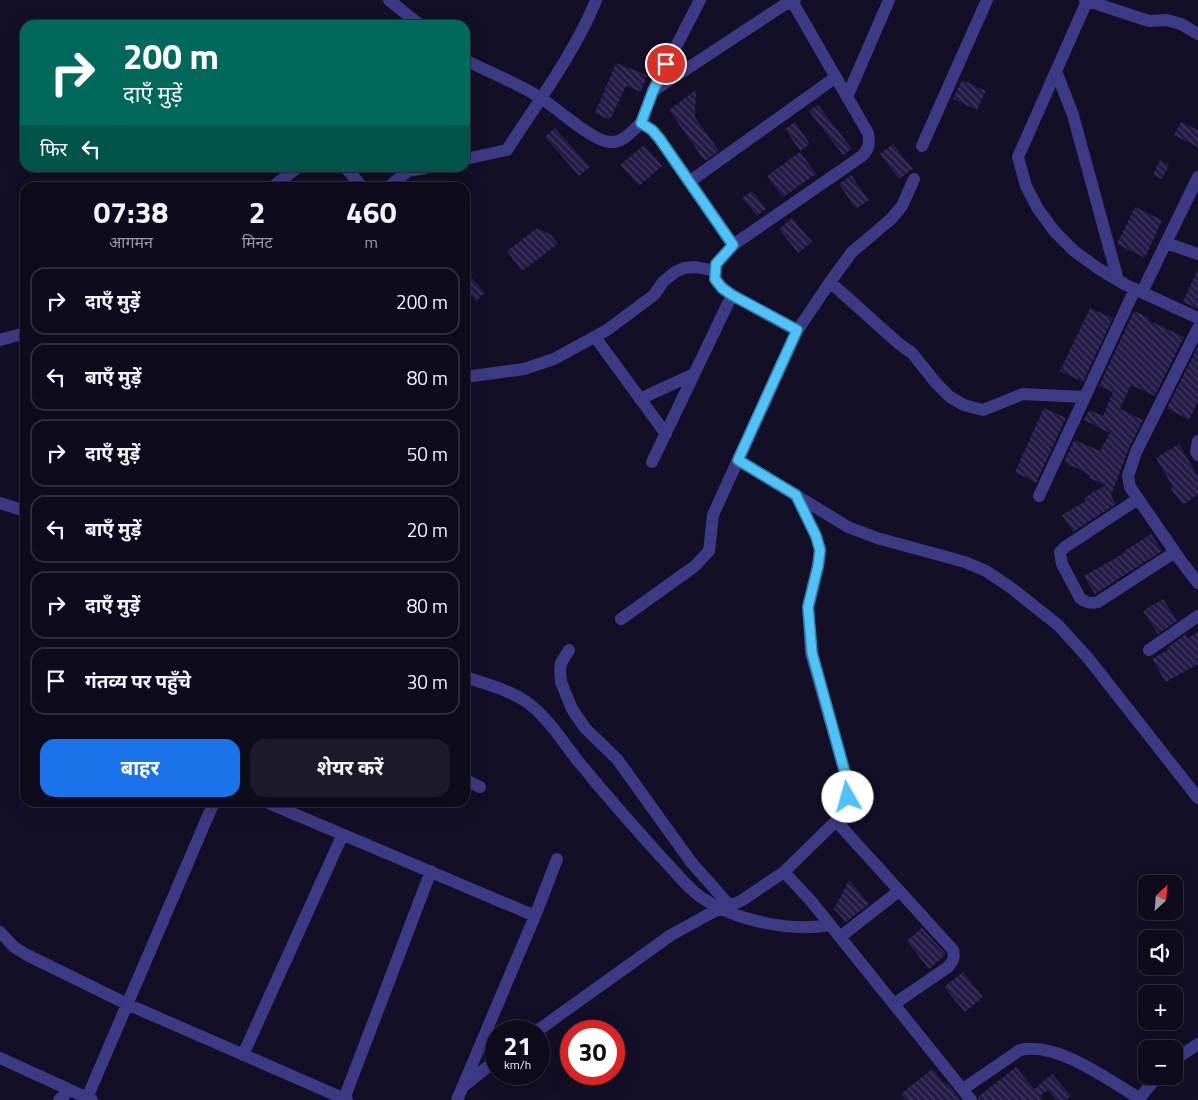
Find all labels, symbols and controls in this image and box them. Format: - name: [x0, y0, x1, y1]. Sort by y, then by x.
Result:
- text: 200 m: [123, 29, 219, 83]
- icon: right: [40, 40, 105, 105]
- pin: [645, 43, 687, 85]
- icon: arrive: [652, 50, 680, 78]
- text: दाएँ मुड़ें: [123, 77, 182, 111]
- text: फिर: [40, 134, 67, 163]
- icon: left: [77, 135, 105, 163]
- text: 07:38: [94, 189, 168, 235]
- text: 2: [249, 189, 266, 235]
- text: 460: [346, 189, 396, 235]
- text: आगमन: [109, 230, 153, 254]
- text: मिनट: [242, 230, 273, 254]
- text: m: [365, 230, 378, 254]
- text: दाएँ मुड़ें: [85, 286, 140, 315]
- icon: right: [42, 287, 70, 315]
- text: 200 m: [396, 287, 448, 316]
- text: बाएँ मुड़ें: [85, 362, 141, 391]
- icon: left: [42, 363, 70, 391]
- text: 80 m: [407, 363, 448, 392]
- text: दाएँ मुड़ें: [85, 438, 140, 467]
- icon: right: [42, 439, 70, 467]
- text: 50 m: [407, 439, 448, 468]
- text: बाएँ मुड़ें: [85, 514, 141, 543]
- icon: left: [42, 515, 70, 543]
- text: 20 m: [407, 515, 448, 544]
- text: दाएँ मुड़ें: [85, 590, 140, 619]
- icon: right: [42, 591, 70, 619]
- text: 80 m: [407, 591, 448, 620]
- text: गंतव्य पर पहुँचे: [85, 666, 191, 695]
- icon: arrive: [42, 667, 70, 695]
- text: 30 m: [407, 667, 448, 696]
- button: बाहर: [40, 739, 240, 797]
- button: शेयर करें: [250, 739, 450, 797]
- position arrow: [821, 770, 873, 822]
- north arrow: [1138, 875, 1182, 920]
- map controls: [1138, 875, 1183, 1085]
- button: sound: [1138, 930, 1183, 975]
- button: +: [1138, 985, 1183, 1030]
- speed limit sign: 30: [560, 1020, 625, 1085]
- text: 21: [503, 1027, 532, 1065]
- button: −: [1138, 1040, 1183, 1085]
- text: km/h: [504, 1055, 531, 1074]

